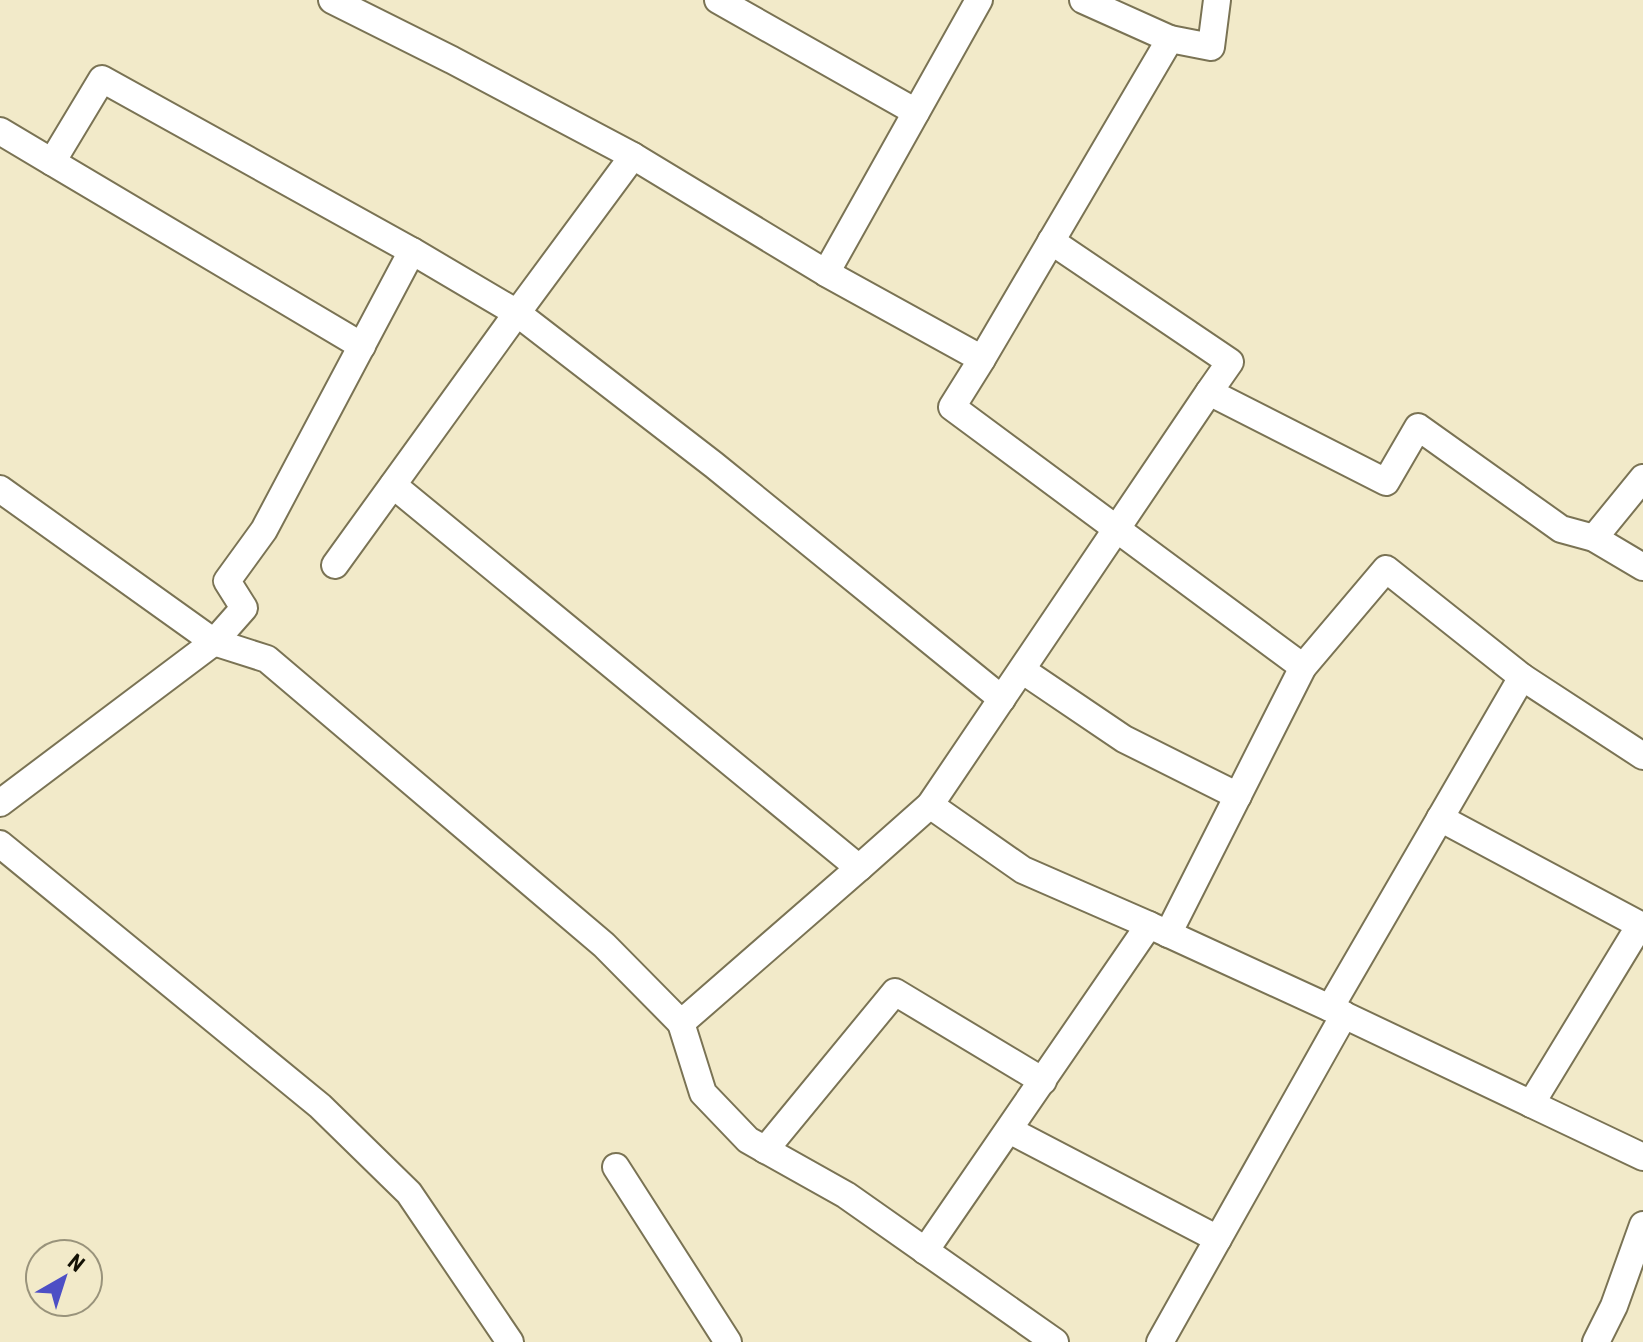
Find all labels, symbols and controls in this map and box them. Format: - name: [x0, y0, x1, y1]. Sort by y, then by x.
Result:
- north arrow: [24, 1238, 104, 1318]
- text: N: [63, 1249, 89, 1277]

